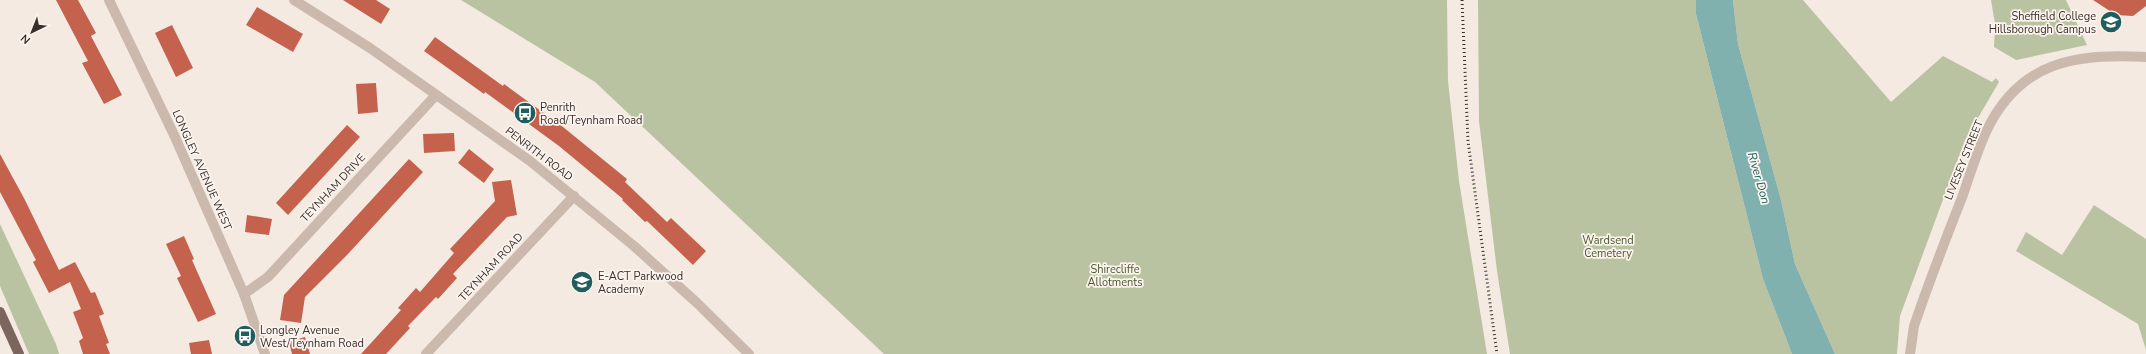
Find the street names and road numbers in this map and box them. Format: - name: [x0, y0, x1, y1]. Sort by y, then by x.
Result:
- street label: LONGLEY AVENUE WEST: [169, 107, 235, 233]
- street label: LIVESEY STREET: [1941, 117, 1987, 202]
- street label: PENRITH ROAD: [502, 124, 576, 184]
- street label: TEYNHAM DRIVE: [297, 150, 369, 226]
- street label: TEYNHAM ROAD: [455, 230, 527, 304]

